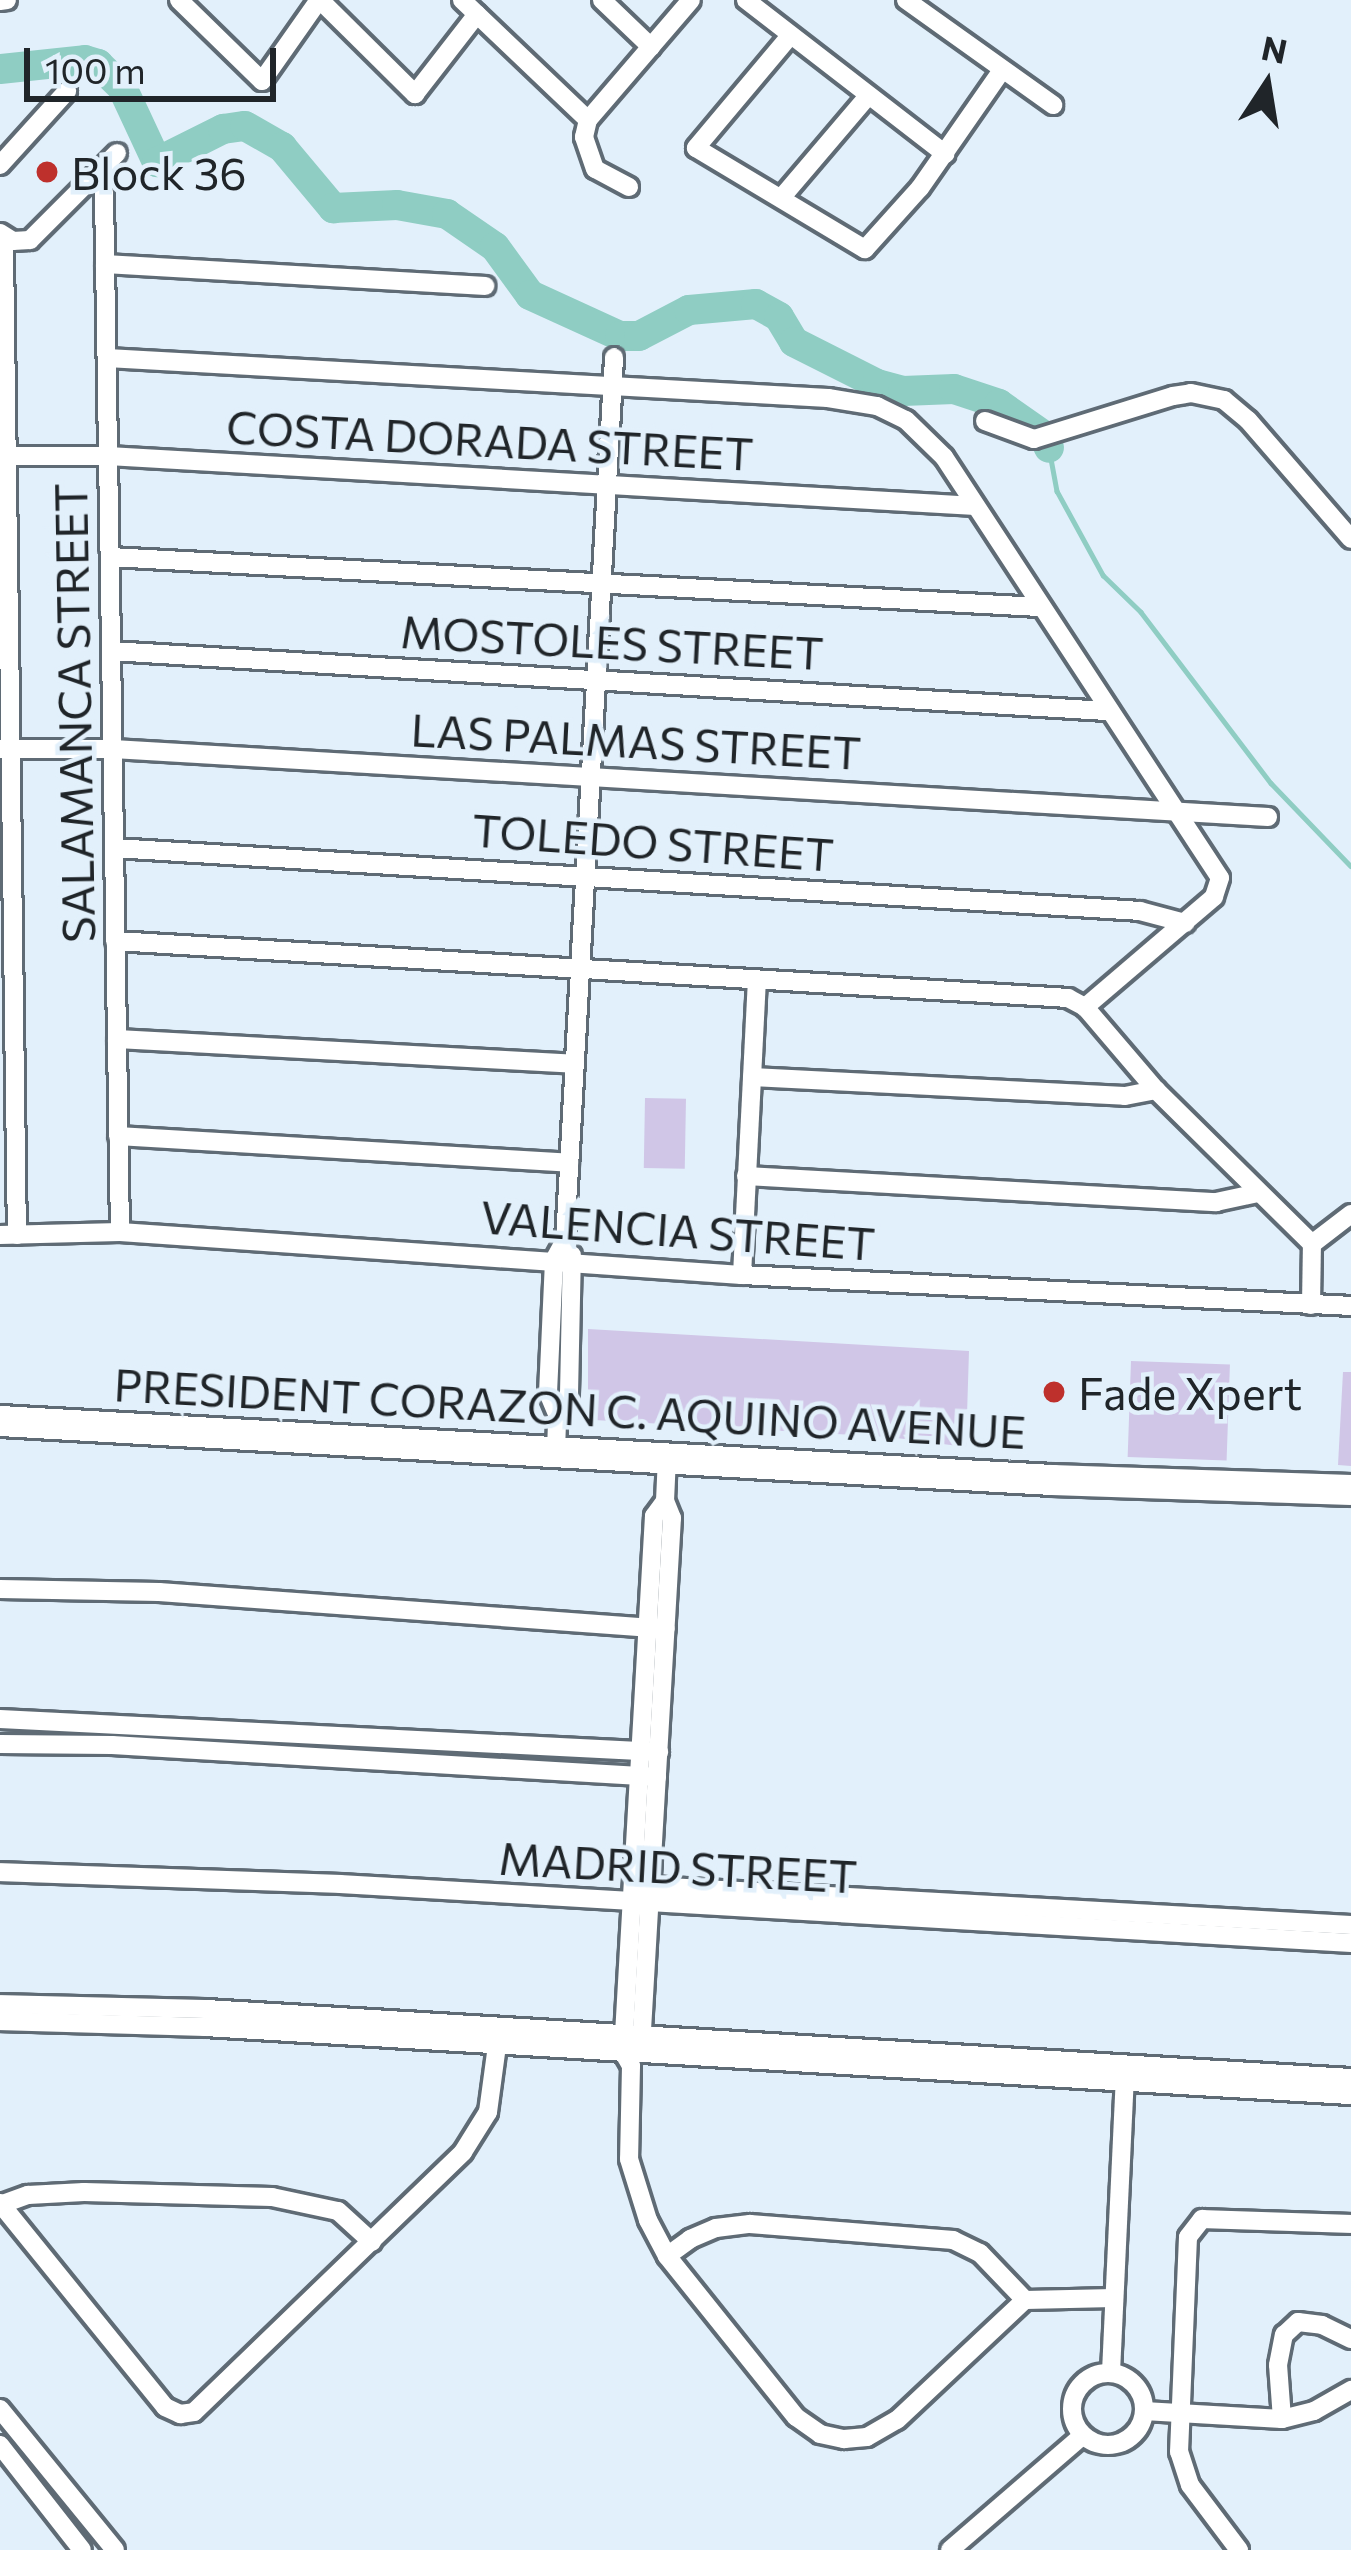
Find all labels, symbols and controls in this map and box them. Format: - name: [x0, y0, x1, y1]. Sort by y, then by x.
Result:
- scale bar: [30, 24, 282, 98]
- north arrow: [1207, 24, 1327, 144]
- text: N: [1258, 26, 1291, 71]
- text: 100 m: [45, 47, 146, 91]
- place label: Block 36: [71, 145, 247, 199]
- marker: Block 36: [34, 159, 60, 185]
- street label: COSTA DORADA STREET: [225, 398, 755, 480]
- street label: SALAMANCA STREET: [42, 483, 104, 943]
- street label: MOSTOLES STREET: [399, 603, 825, 679]
- street label: LAS PALMAS STREET: [410, 701, 862, 779]
- street label: TOLEDO STREET: [470, 801, 836, 881]
- street label: VALENCIA STREET: [479, 1188, 877, 1270]
- street label: PRESIDENT CORAZON C. AQUINO AVENUE: [113, 1356, 1027, 1458]
- place label: Fade Xpert: [1078, 1365, 1302, 1419]
- marker: Fade Xpert: [1041, 1379, 1067, 1405]
- street label: MADRID STREET: [497, 1830, 859, 1902]

